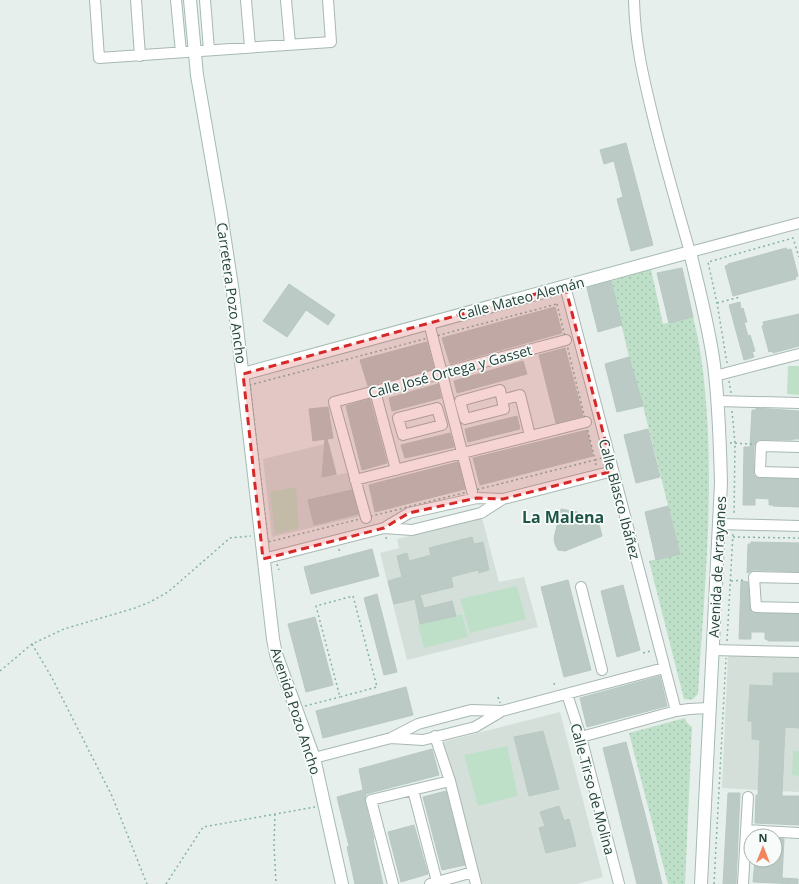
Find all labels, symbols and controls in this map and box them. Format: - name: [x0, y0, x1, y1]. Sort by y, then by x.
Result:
- street label: Carretera Pozo Ancho: [213, 221, 251, 365]
- street label: Calle Mateo Alemán: [456, 272, 586, 324]
- street label: Calle José Ortega y Gasset: [366, 340, 534, 402]
- street label: Calle Blasco Ibáñez: [595, 437, 645, 562]
- street label: Avenida de Arrayanes: [704, 495, 730, 638]
- district label: La Malena: [522, 506, 604, 528]
- street label: Avenida Pozo Ancho: [267, 645, 325, 777]
- street label: Calle Tirso de Molina: [566, 721, 620, 857]
- north arrow: [743, 828, 783, 868]
- text: N: [759, 830, 767, 845]

